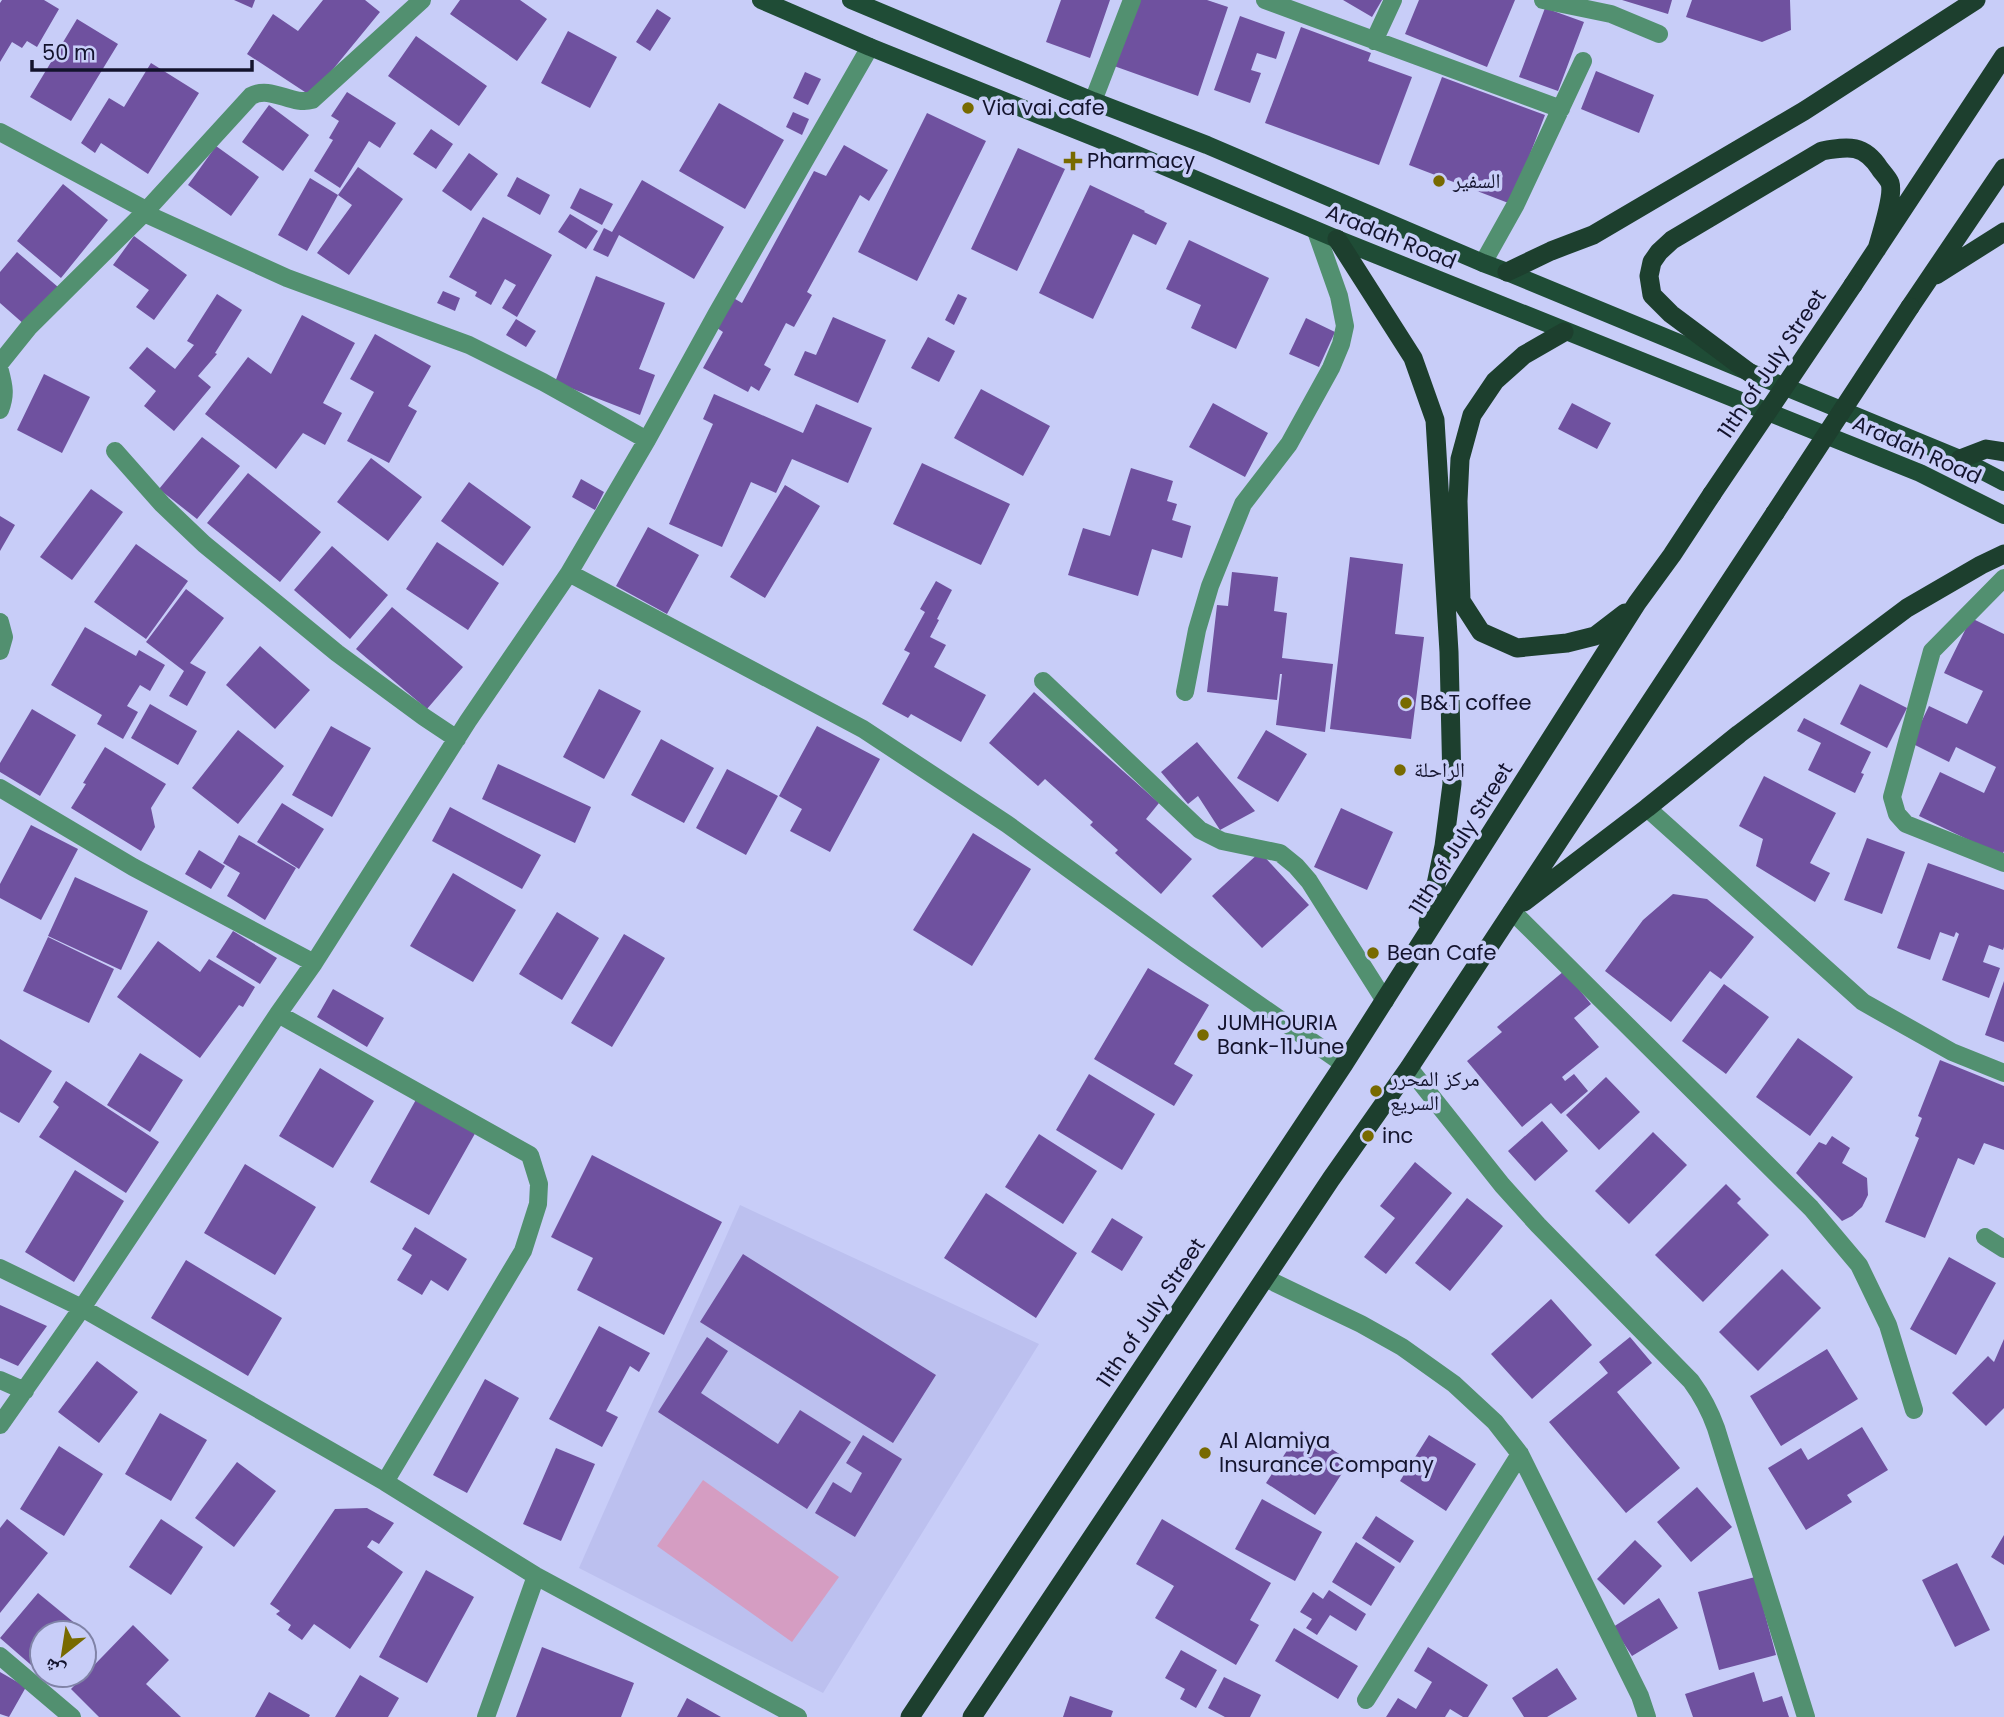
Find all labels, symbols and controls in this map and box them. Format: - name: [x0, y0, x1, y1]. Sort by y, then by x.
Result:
- scale bar: [32, 28, 252, 72]
- text: 50 m: [42, 38, 96, 67]
- place label: Via vai cafe: [982, 93, 1105, 122]
- marker: Via vai cafe: [960, 100, 976, 116]
- place label: Pharmacy: [1087, 146, 1195, 175]
- marker: Pharmacy: [1065, 153, 1081, 169]
- place label: السفير: [1452, 166, 1501, 195]
- marker: السفير: [1431, 173, 1447, 189]
- street label: Aradah Road: [1322, 197, 1461, 276]
- street label: 11th of July Street: [1711, 283, 1832, 444]
- street label: Aradah Road: [1848, 408, 1986, 491]
- place label: B&T coffee: [1420, 688, 1531, 717]
- marker: B&T coffee: [1398, 695, 1414, 711]
- place label: الراحلة: [1414, 755, 1465, 784]
- street label: 11th of July Street: [1402, 757, 1519, 921]
- marker: الراحلة: [1392, 762, 1408, 778]
- place label: Bean Cafe: [1387, 938, 1496, 967]
- marker: Bean Cafe: [1365, 945, 1381, 961]
- place label: JUMHOURIA Bank-11June: [1217, 1008, 1344, 1061]
- marker: JUMHOURIA Bank-11June: [1195, 1027, 1211, 1043]
- place label: مركز المحرر السريع: [1389, 1064, 1480, 1117]
- marker: مركز المحرر السريع: [1368, 1083, 1384, 1099]
- place label: inc: [1382, 1121, 1413, 1150]
- marker: inc: [1360, 1128, 1376, 1144]
- street label: 11th of July Street: [1090, 1232, 1211, 1393]
- place label: Al Alamiya Insurance Company: [1219, 1426, 1434, 1479]
- marker: Al Alamiya Insurance Company: [1197, 1445, 1213, 1461]
- north arrow: [28, 1619, 98, 1689]
- text: ش: [39, 1652, 70, 1685]

